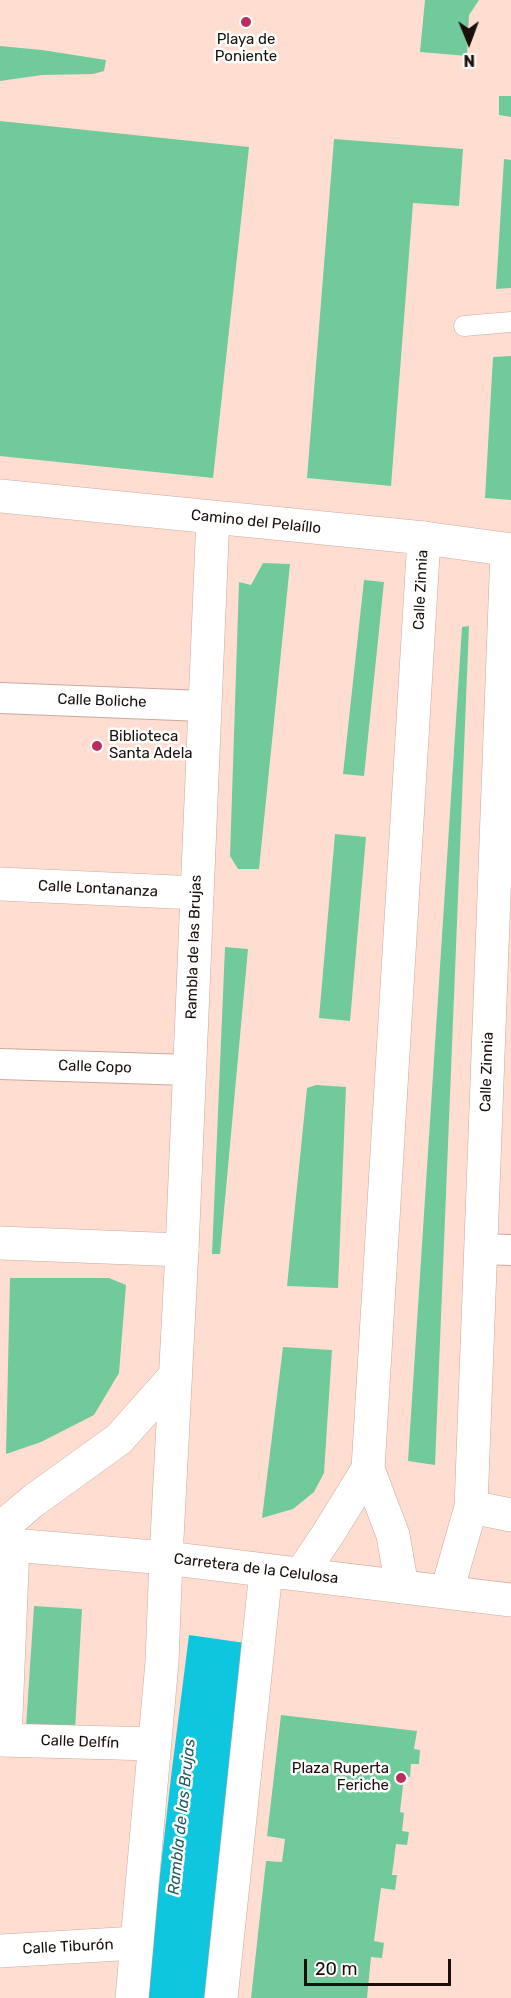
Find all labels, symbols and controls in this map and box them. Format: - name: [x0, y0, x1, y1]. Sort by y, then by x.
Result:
- north arrow: [439, 12, 499, 72]
- marker: Playa de Poniente: [239, 15, 253, 29]
- place label: Playa de Poniente: [215, 31, 277, 66]
- text: N: [463, 51, 475, 70]
- street label: Camino del Pelaíllo: [190, 506, 322, 538]
- street label: Calle Zinnia: [410, 549, 432, 631]
- street label: Calle Boliche: [57, 690, 147, 712]
- place label: Biblioteca Santa Adela: [109, 728, 193, 763]
- marker: Biblioteca Santa Adela: [90, 739, 104, 753]
- street label: Rambla de las Brujas: [182, 874, 206, 1020]
- street label: Calle Lontananza: [38, 877, 158, 901]
- street label: Calle Zinnia: [477, 1032, 497, 1112]
- street label: Calle Copo: [58, 1057, 132, 1077]
- street label: Carretera de la Celulosa: [173, 1550, 339, 1588]
- street label: Calle Delfín: [40, 1732, 120, 1752]
- water label: Rambla de las Brujas: [164, 1738, 200, 1896]
- place label: Plaza Ruperta Feriche: [292, 1760, 389, 1795]
- marker: Plaza Ruperta Feriche: [394, 1771, 408, 1785]
- street label: Calle Tiburón: [22, 1936, 114, 1958]
- scale bar: [307, 1947, 454, 1985]
- text: 20 m: [315, 1958, 357, 1980]

